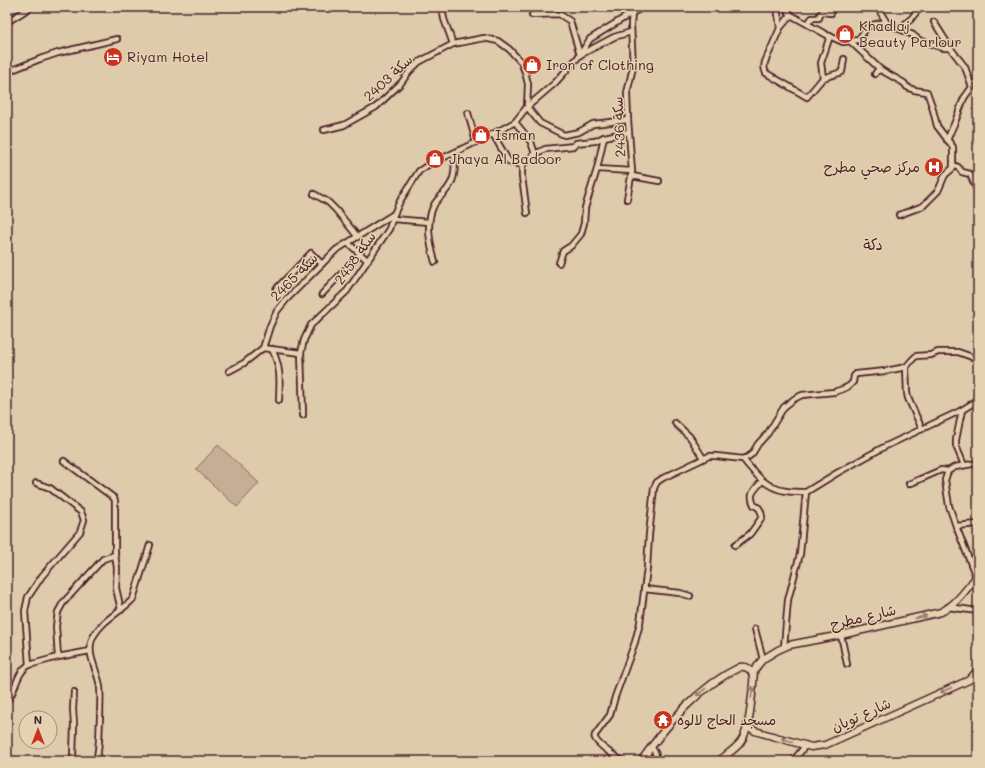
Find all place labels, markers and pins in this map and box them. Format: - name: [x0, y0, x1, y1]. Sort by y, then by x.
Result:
- place label: Khadlaj Beauty Parlour: [859, 16, 962, 51]
- shop icon: Khadlaj Beauty Parlour: [834, 23, 856, 45]
- hotel icon: Riyam Hotel: [102, 46, 124, 68]
- place label: Riyam Hotel: [127, 47, 209, 66]
- shop icon: Iron of Clothing: [521, 54, 543, 76]
- place label: Iron of Clothing: [546, 55, 654, 74]
- shop icon: Isman: [470, 124, 492, 146]
- place label: Isman: [495, 125, 536, 144]
- shop icon: Jhaya Al Badoor: [424, 148, 446, 170]
- place label: Jhaya Al Badoor: [449, 149, 561, 168]
- hospital icon: مركز صحي مطرح: [923, 156, 945, 178]
- place label: مركز صحي مطرح: [824, 157, 920, 180]
- temple icon: مسجد الحاج لالوه: [652, 709, 674, 731]
- place label: مسجد الحاج لالوه: [677, 710, 776, 730]

